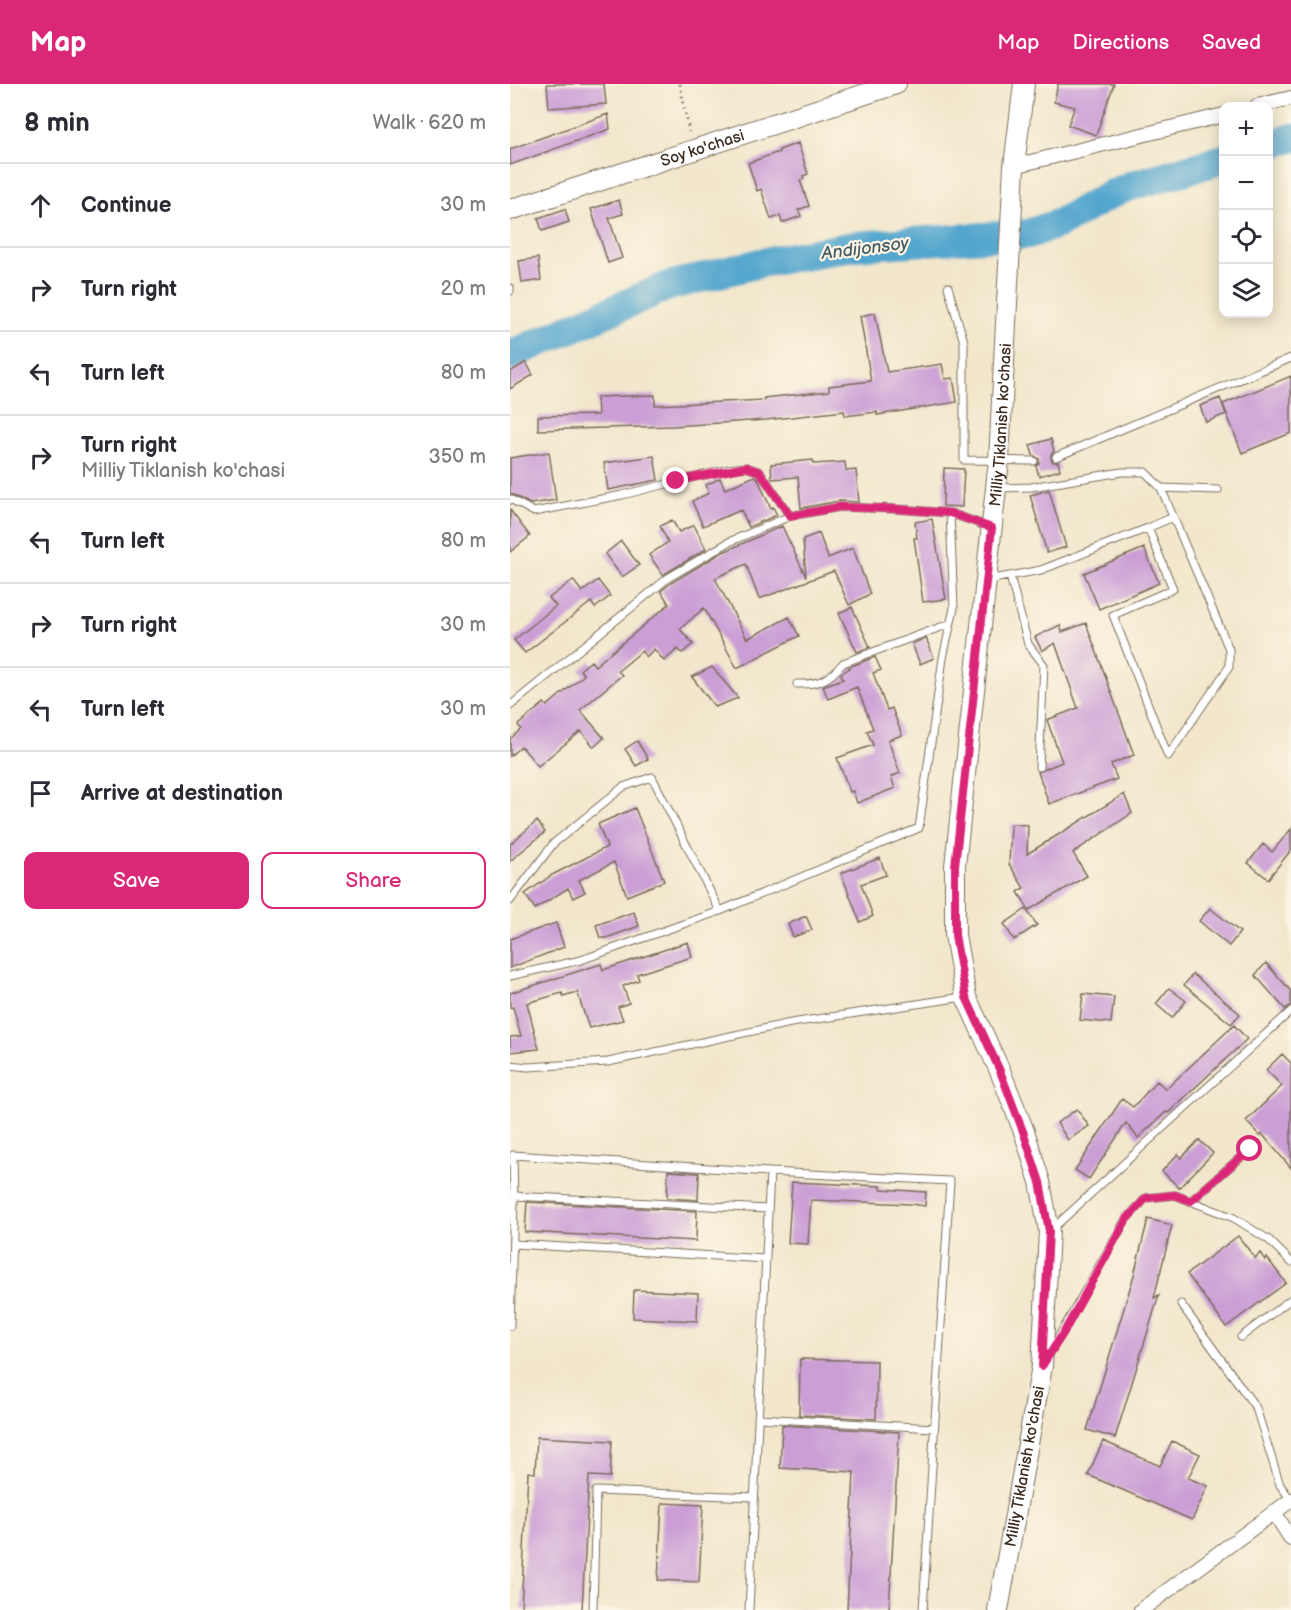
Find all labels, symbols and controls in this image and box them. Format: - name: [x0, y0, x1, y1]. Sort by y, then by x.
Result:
- text: Map: [30, 26, 86, 59]
- text: Map: [997, 30, 1040, 55]
- text: Directions: [1073, 30, 1169, 55]
- text: Saved: [1202, 30, 1261, 55]
- map controls: [1219, 102, 1273, 318]
- button: +: [1219, 102, 1273, 156]
- text: 8 min: [24, 108, 90, 139]
- text: Walk · 620 m: [373, 111, 486, 135]
- street label: Soy ko'chasi: [658, 126, 747, 171]
- button: −: [1219, 156, 1273, 210]
- icon: ahead: [24, 189, 57, 222]
- text: Continue: [81, 192, 171, 219]
- text: 30 m: [440, 193, 486, 217]
- button: locate: [1219, 210, 1273, 264]
- water label: Andijonsoy: [819, 233, 911, 264]
- button: layers: [1219, 264, 1273, 318]
- icon: right: [24, 273, 57, 306]
- text: Turn right: [81, 276, 177, 303]
- text: 20 m: [441, 277, 486, 301]
- street label: Milliy Tiklanish ko'chasi: [986, 343, 1016, 507]
- icon: left: [24, 357, 57, 390]
- text: Turn left: [81, 360, 165, 387]
- text: 80 m: [441, 361, 486, 385]
- text: Turn right: [81, 432, 177, 459]
- icon: right: [24, 441, 57, 474]
- text: 350 m: [429, 445, 486, 469]
- text: Milliy Tiklanish ko'chasi: [81, 459, 285, 483]
- route end: [662, 467, 688, 493]
- icon: left: [24, 525, 57, 558]
- text: Turn left: [81, 528, 165, 555]
- text: 80 m: [441, 529, 486, 553]
- icon: right: [24, 609, 57, 642]
- text: Turn right: [81, 612, 177, 639]
- text: 30 m: [440, 613, 486, 637]
- icon: left: [24, 693, 57, 726]
- text: Turn left: [81, 696, 165, 723]
- text: 30 m: [440, 697, 486, 721]
- icon: arrive: [24, 777, 57, 810]
- text: Arrive at destination: [81, 780, 283, 807]
- button: Save: [24, 852, 249, 909]
- button: Share: [261, 852, 486, 909]
- route start: [1236, 1135, 1262, 1161]
- street label: Milliy Tiklanish ko'chasi: [1002, 1384, 1049, 1549]

